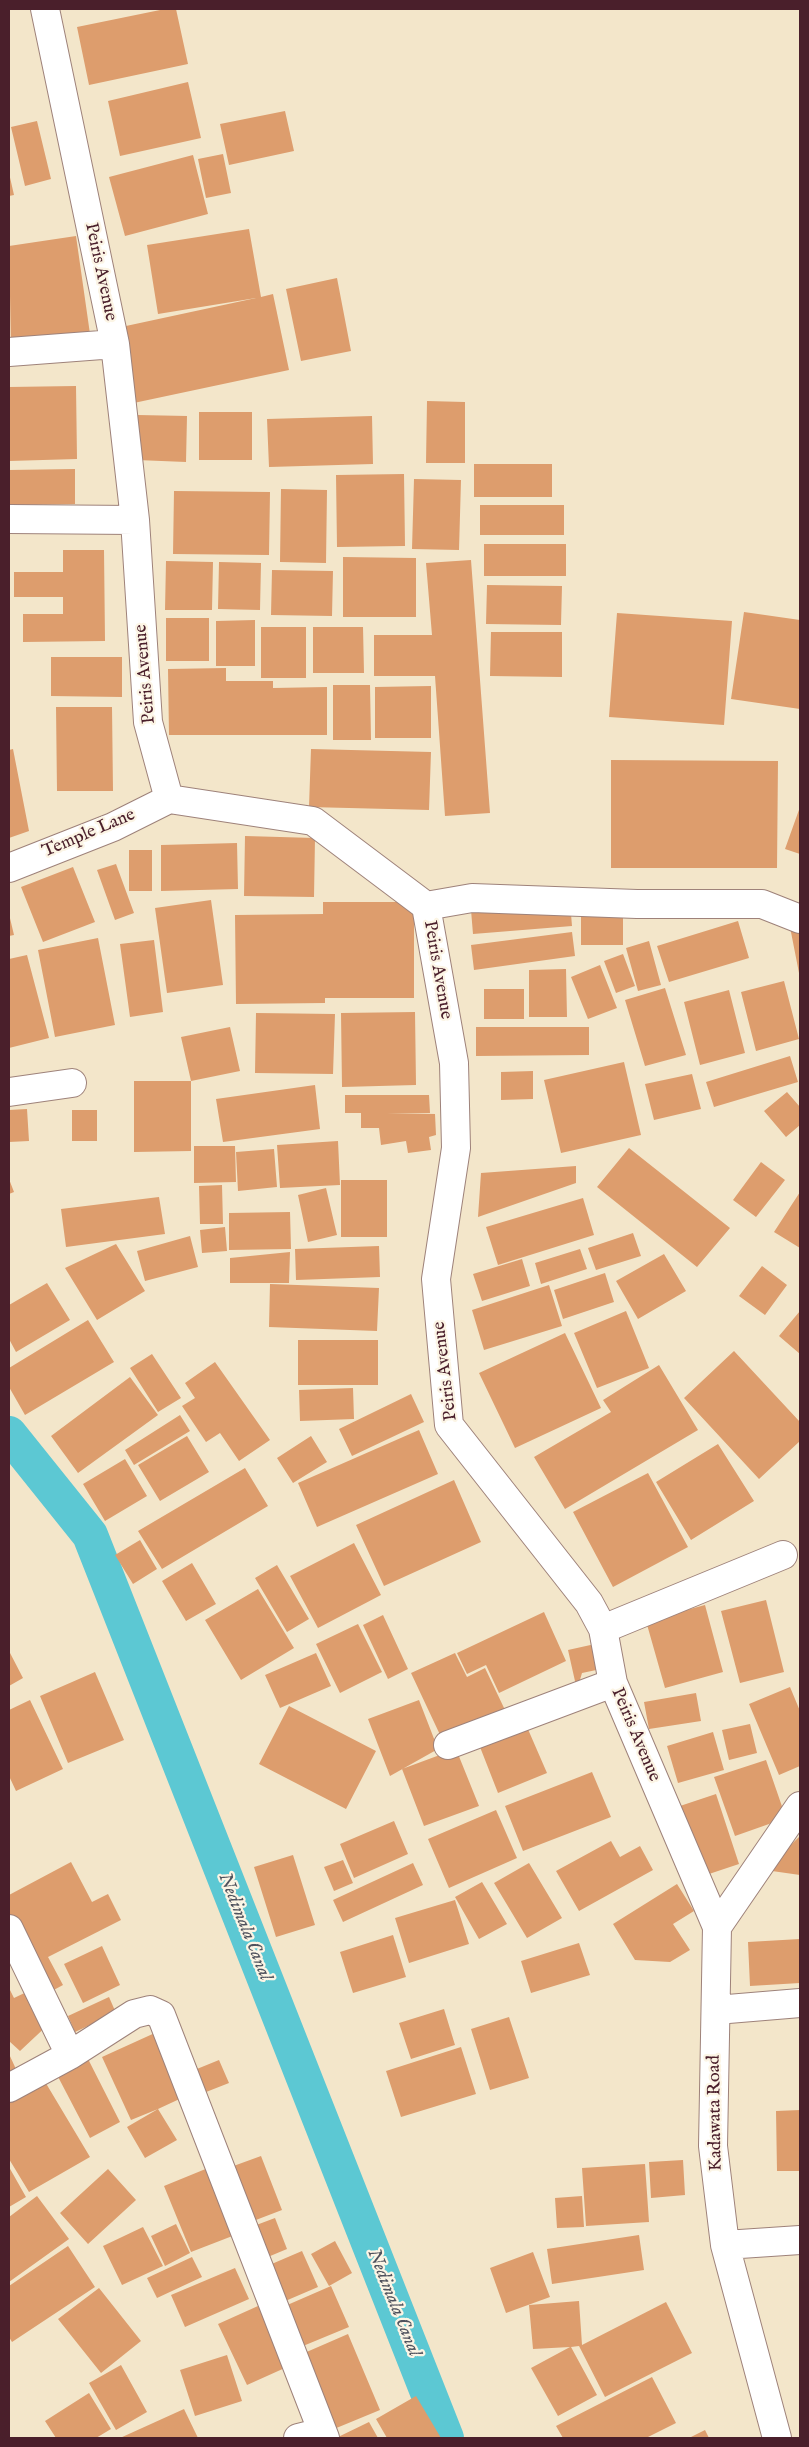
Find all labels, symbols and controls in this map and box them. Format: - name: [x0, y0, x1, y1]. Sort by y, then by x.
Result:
- street label: Peiris Avenue: [79, 221, 121, 323]
- street label: Peiris Avenue: [131, 623, 161, 725]
- street label: Temple Lane: [39, 805, 139, 863]
- street label: Peiris Avenue: [418, 919, 456, 1021]
- street label: Peiris Avenue: [429, 1320, 463, 1422]
- street label: Peiris Avenue: [606, 1685, 664, 1785]
- water label: Nedimala Canal: [212, 1870, 276, 1984]
- street label: Kadawata Road: [704, 2055, 728, 2171]
- water label: Nedimala Canal: [361, 2246, 425, 2360]

